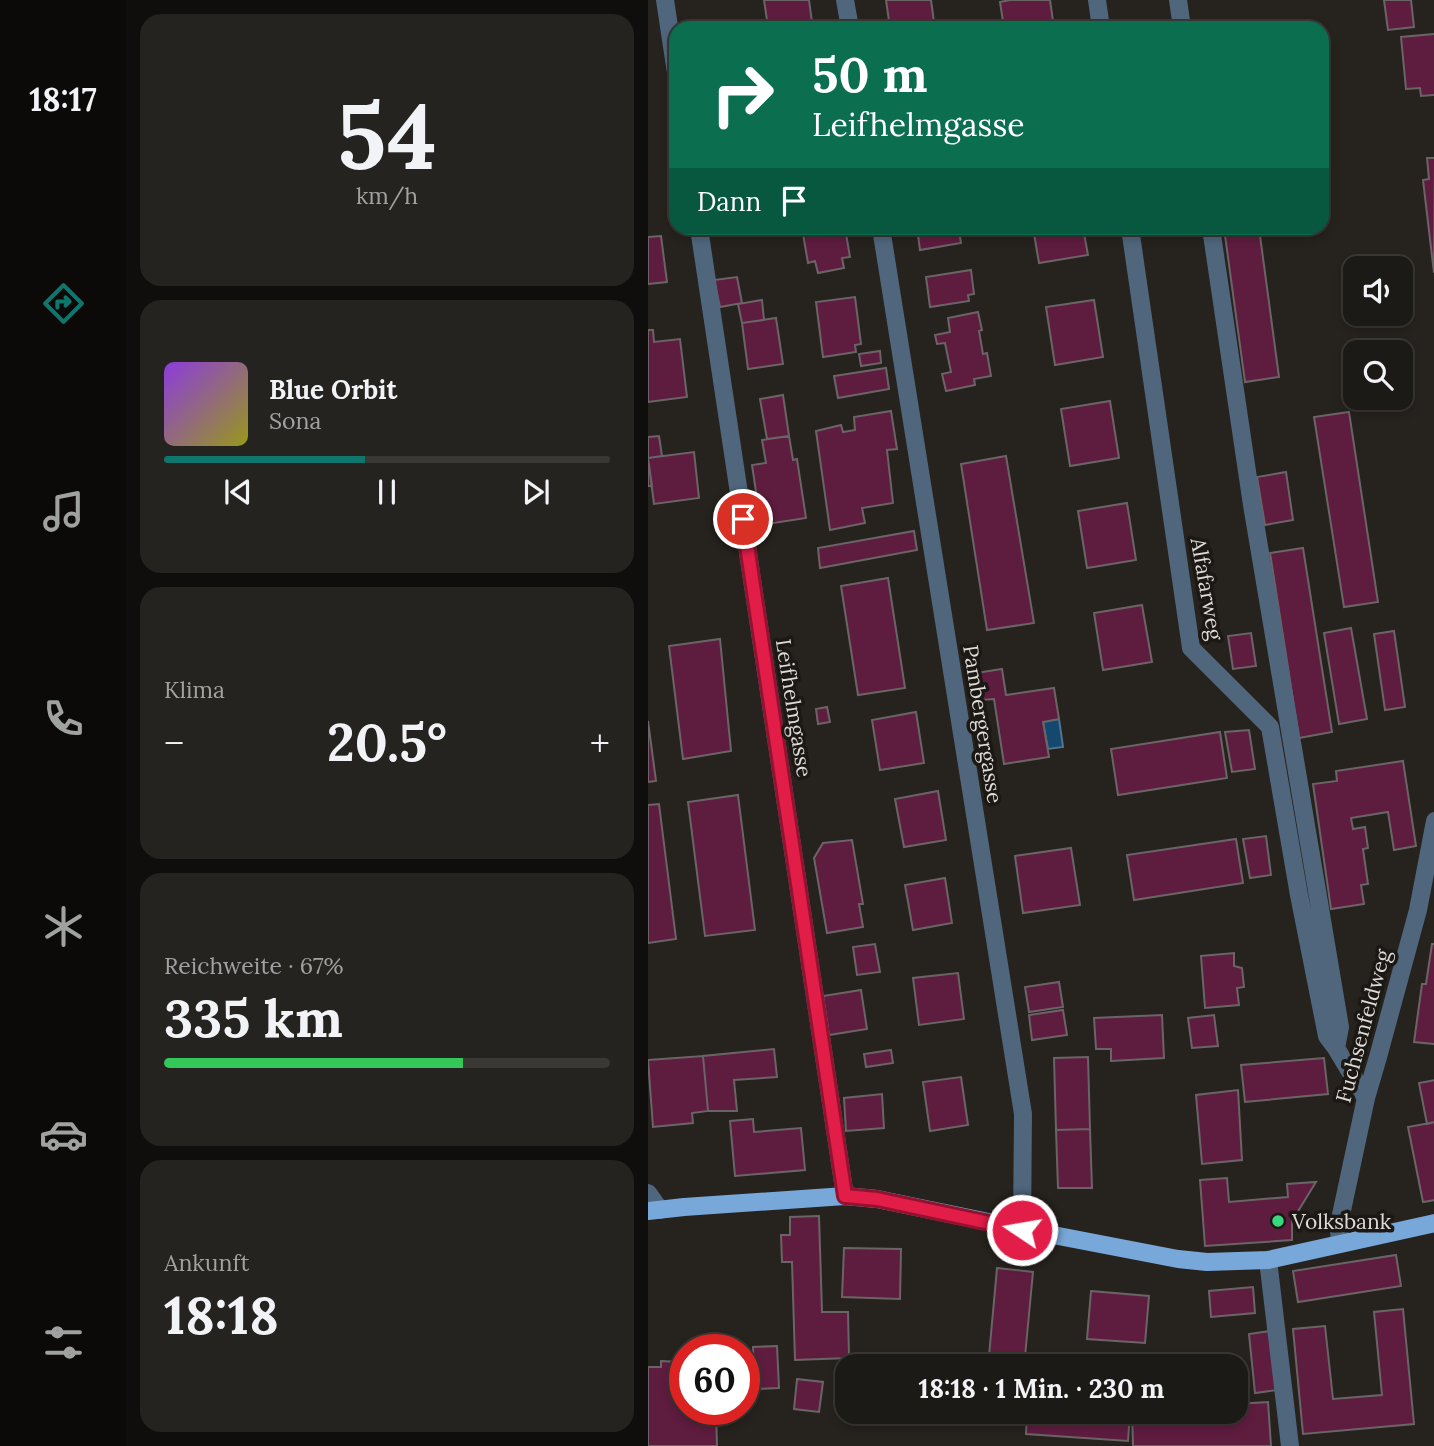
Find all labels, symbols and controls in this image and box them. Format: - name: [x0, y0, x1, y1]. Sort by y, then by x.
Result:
- text: 50 m: [812, 43, 928, 105]
- icon: right: [697, 49, 788, 140]
- text: 54: [337, 77, 437, 194]
- text: 18:17: [29, 79, 97, 120]
- text: Leifhelmgasse: [812, 104, 1025, 145]
- text: km/h: [356, 181, 418, 210]
- icon: arrive: [775, 182, 813, 220]
- text: Dann: [697, 185, 761, 218]
- map controls: [1343, 256, 1413, 410]
- button: sound: [1343, 256, 1413, 326]
- icon: directions: [39, 279, 88, 328]
- button: search: [1343, 340, 1413, 410]
- text: Blue Orbit: [269, 373, 397, 406]
- text: Sona: [269, 406, 321, 435]
- icon: previous: [219, 473, 257, 511]
- icon: pause: [368, 473, 406, 511]
- icon: next: [517, 473, 555, 511]
- icon: music: [39, 487, 88, 536]
- pin: [713, 489, 773, 549]
- icon: arrive: [724, 500, 762, 538]
- street label: Alfafarweg: [1185, 535, 1229, 643]
- street label: Leifhelmgasse: [770, 637, 818, 779]
- street label: Pambergergasse: [957, 643, 1009, 805]
- text: Klima: [164, 675, 225, 704]
- icon: phone: [39, 694, 88, 743]
- text: 20.5°: [327, 709, 447, 775]
- text: −: [164, 719, 184, 767]
- text: +: [590, 719, 610, 767]
- icon: climate: [39, 902, 88, 951]
- street label: Fuchsenfeldweg: [1330, 946, 1397, 1106]
- text: Reichweite · 67%: [164, 951, 344, 980]
- text: 335 km: [164, 985, 343, 1051]
- icon: car: [39, 1110, 88, 1159]
- position arrow: [985, 1193, 1059, 1267]
- place label: Volksbank: [1291, 1208, 1392, 1235]
- marker: Volksbank: [1270, 1213, 1286, 1229]
- text: Ankunft: [164, 1248, 249, 1277]
- text: 18:18: [164, 1282, 279, 1348]
- icon: filters: [39, 1318, 88, 1367]
- speed limit sign: 60: [669, 1334, 760, 1425]
- text: 18:18 · 1 Min. · 230 m: [919, 1372, 1164, 1405]

